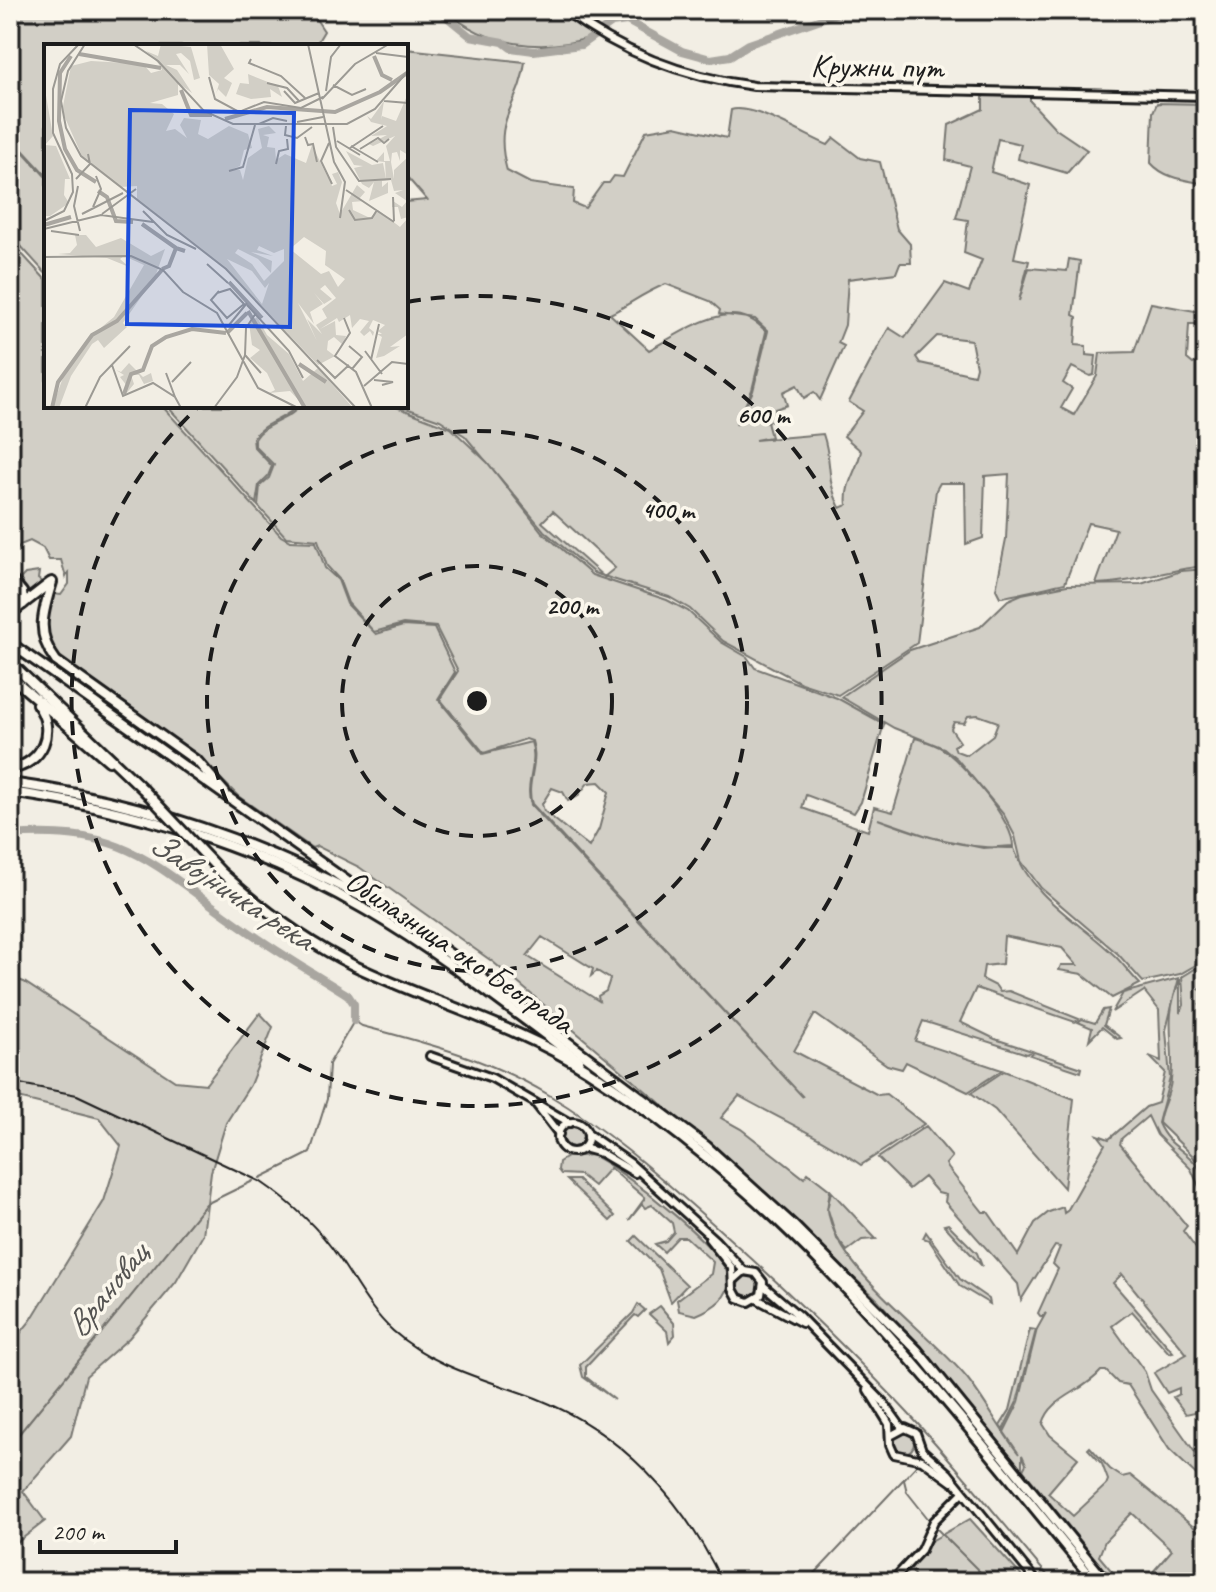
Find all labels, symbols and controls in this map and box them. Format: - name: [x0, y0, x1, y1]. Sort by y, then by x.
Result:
- inset map: [44, 44, 408, 408]
- street label: Кружни пут: [810, 45, 946, 88]
- text: 600 m: [737, 400, 792, 430]
- text: 400 m: [642, 495, 696, 525]
- text: 200 m: [546, 591, 600, 621]
- centre of rings: [463, 687, 491, 715]
- water label: Завојничка река: [142, 821, 325, 961]
- street label: Обилазница око Београда: [338, 860, 584, 1044]
- water label: Врановац: [55, 1230, 160, 1345]
- scale bar: [40, 1504, 176, 1554]
- text: 200 m: [52, 1517, 106, 1547]

